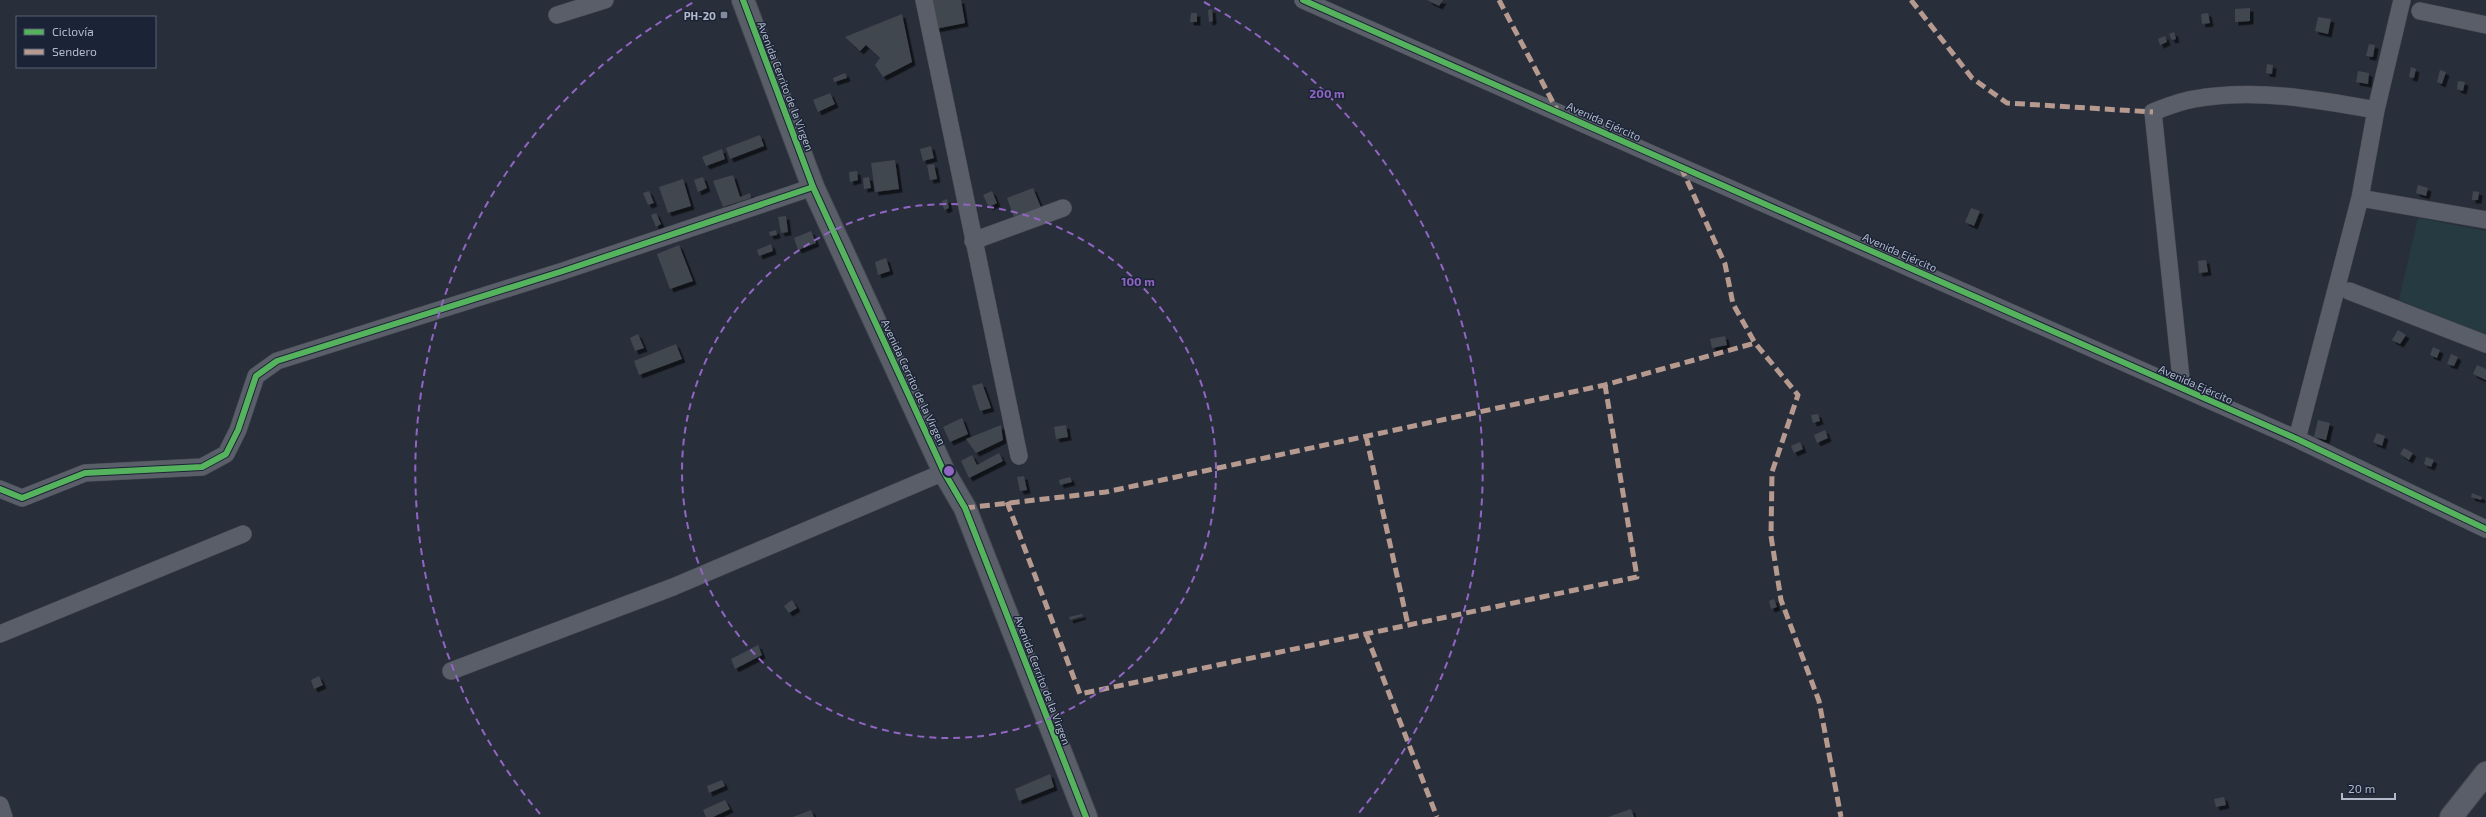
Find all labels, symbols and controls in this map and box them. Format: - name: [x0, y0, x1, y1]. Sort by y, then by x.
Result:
- place label: PH-20: [684, 9, 716, 22]
- marker: PH-20: [719, 10, 729, 20]
- legend: [16, 16, 156, 68]
- street label: Avenida Cerrito de la Virgen: [755, 20, 817, 152]
- text: Ciclovía: [52, 24, 94, 38]
- text: Sendero: [52, 44, 97, 58]
- text: 200 m: [1309, 86, 1345, 100]
- street label: Avenida Ejército: [1564, 99, 1643, 144]
- street label: Avenida Ejército: [1860, 230, 1939, 275]
- text: 100 m: [1121, 274, 1155, 288]
- street label: Avenida Cerrito de la Virgen: [879, 317, 949, 447]
- street label: Avenida Ejército: [2156, 362, 2235, 407]
- centre of rings: [942, 464, 956, 478]
- street label: Avenida Cerrito de la Virgen: [1012, 614, 1074, 746]
- scale bar: [2342, 775, 2395, 801]
- text: 20 m: [2348, 781, 2375, 795]

